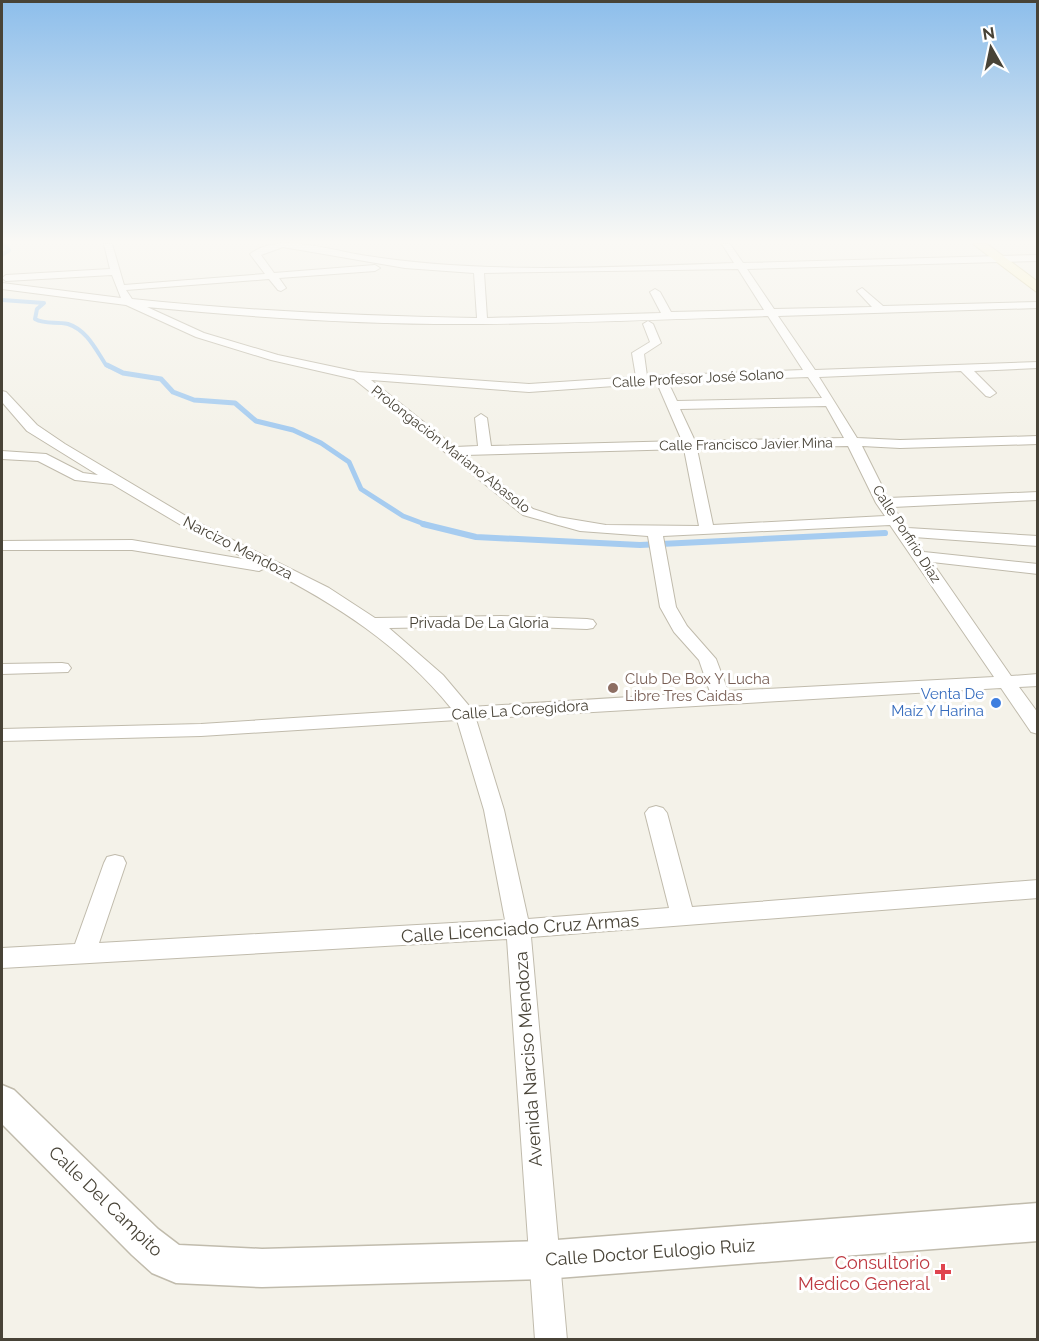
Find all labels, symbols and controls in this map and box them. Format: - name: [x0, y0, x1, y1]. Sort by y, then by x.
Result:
- north arrow: [961, 18, 1021, 78]
- text: N: [981, 23, 996, 44]
- street label: Calle Profesor José Solano: [612, 366, 784, 390]
- street label: Prolongación Mariano Abasolo: [368, 382, 534, 516]
- street label: Calle Francisco Javier Mina: [659, 434, 833, 454]
- street label: Calle Porfirio Díaz: [870, 482, 945, 586]
- street label: Narcizo Mendoza: [180, 513, 296, 583]
- street label: Privada De La Gloria: [409, 614, 549, 632]
- place label: Club De Box Y Lucha Libre Tres Caidas: [625, 670, 770, 705]
- marker: Club De Box Y Lucha Libre Tres Caidas: [606, 681, 620, 695]
- place label: Venta De Maíz Y Harina: [891, 685, 984, 720]
- street label: Calle La Coregidora: [451, 696, 589, 724]
- marker: Venta De Maíz Y Harina: [989, 696, 1003, 710]
- street label: Calle Licenciado Cruz Armas: [400, 909, 640, 947]
- street label: Avenida Narciso Mendoza: [510, 951, 546, 1167]
- street label: Calle Del Campito: [45, 1141, 167, 1261]
- street label: Calle Doctor Eulogio Ruiz: [544, 1234, 756, 1270]
- place label: Consultorio Medico General: [798, 1252, 930, 1294]
- marker: Consultorio Medico General: [934, 1263, 952, 1281]

